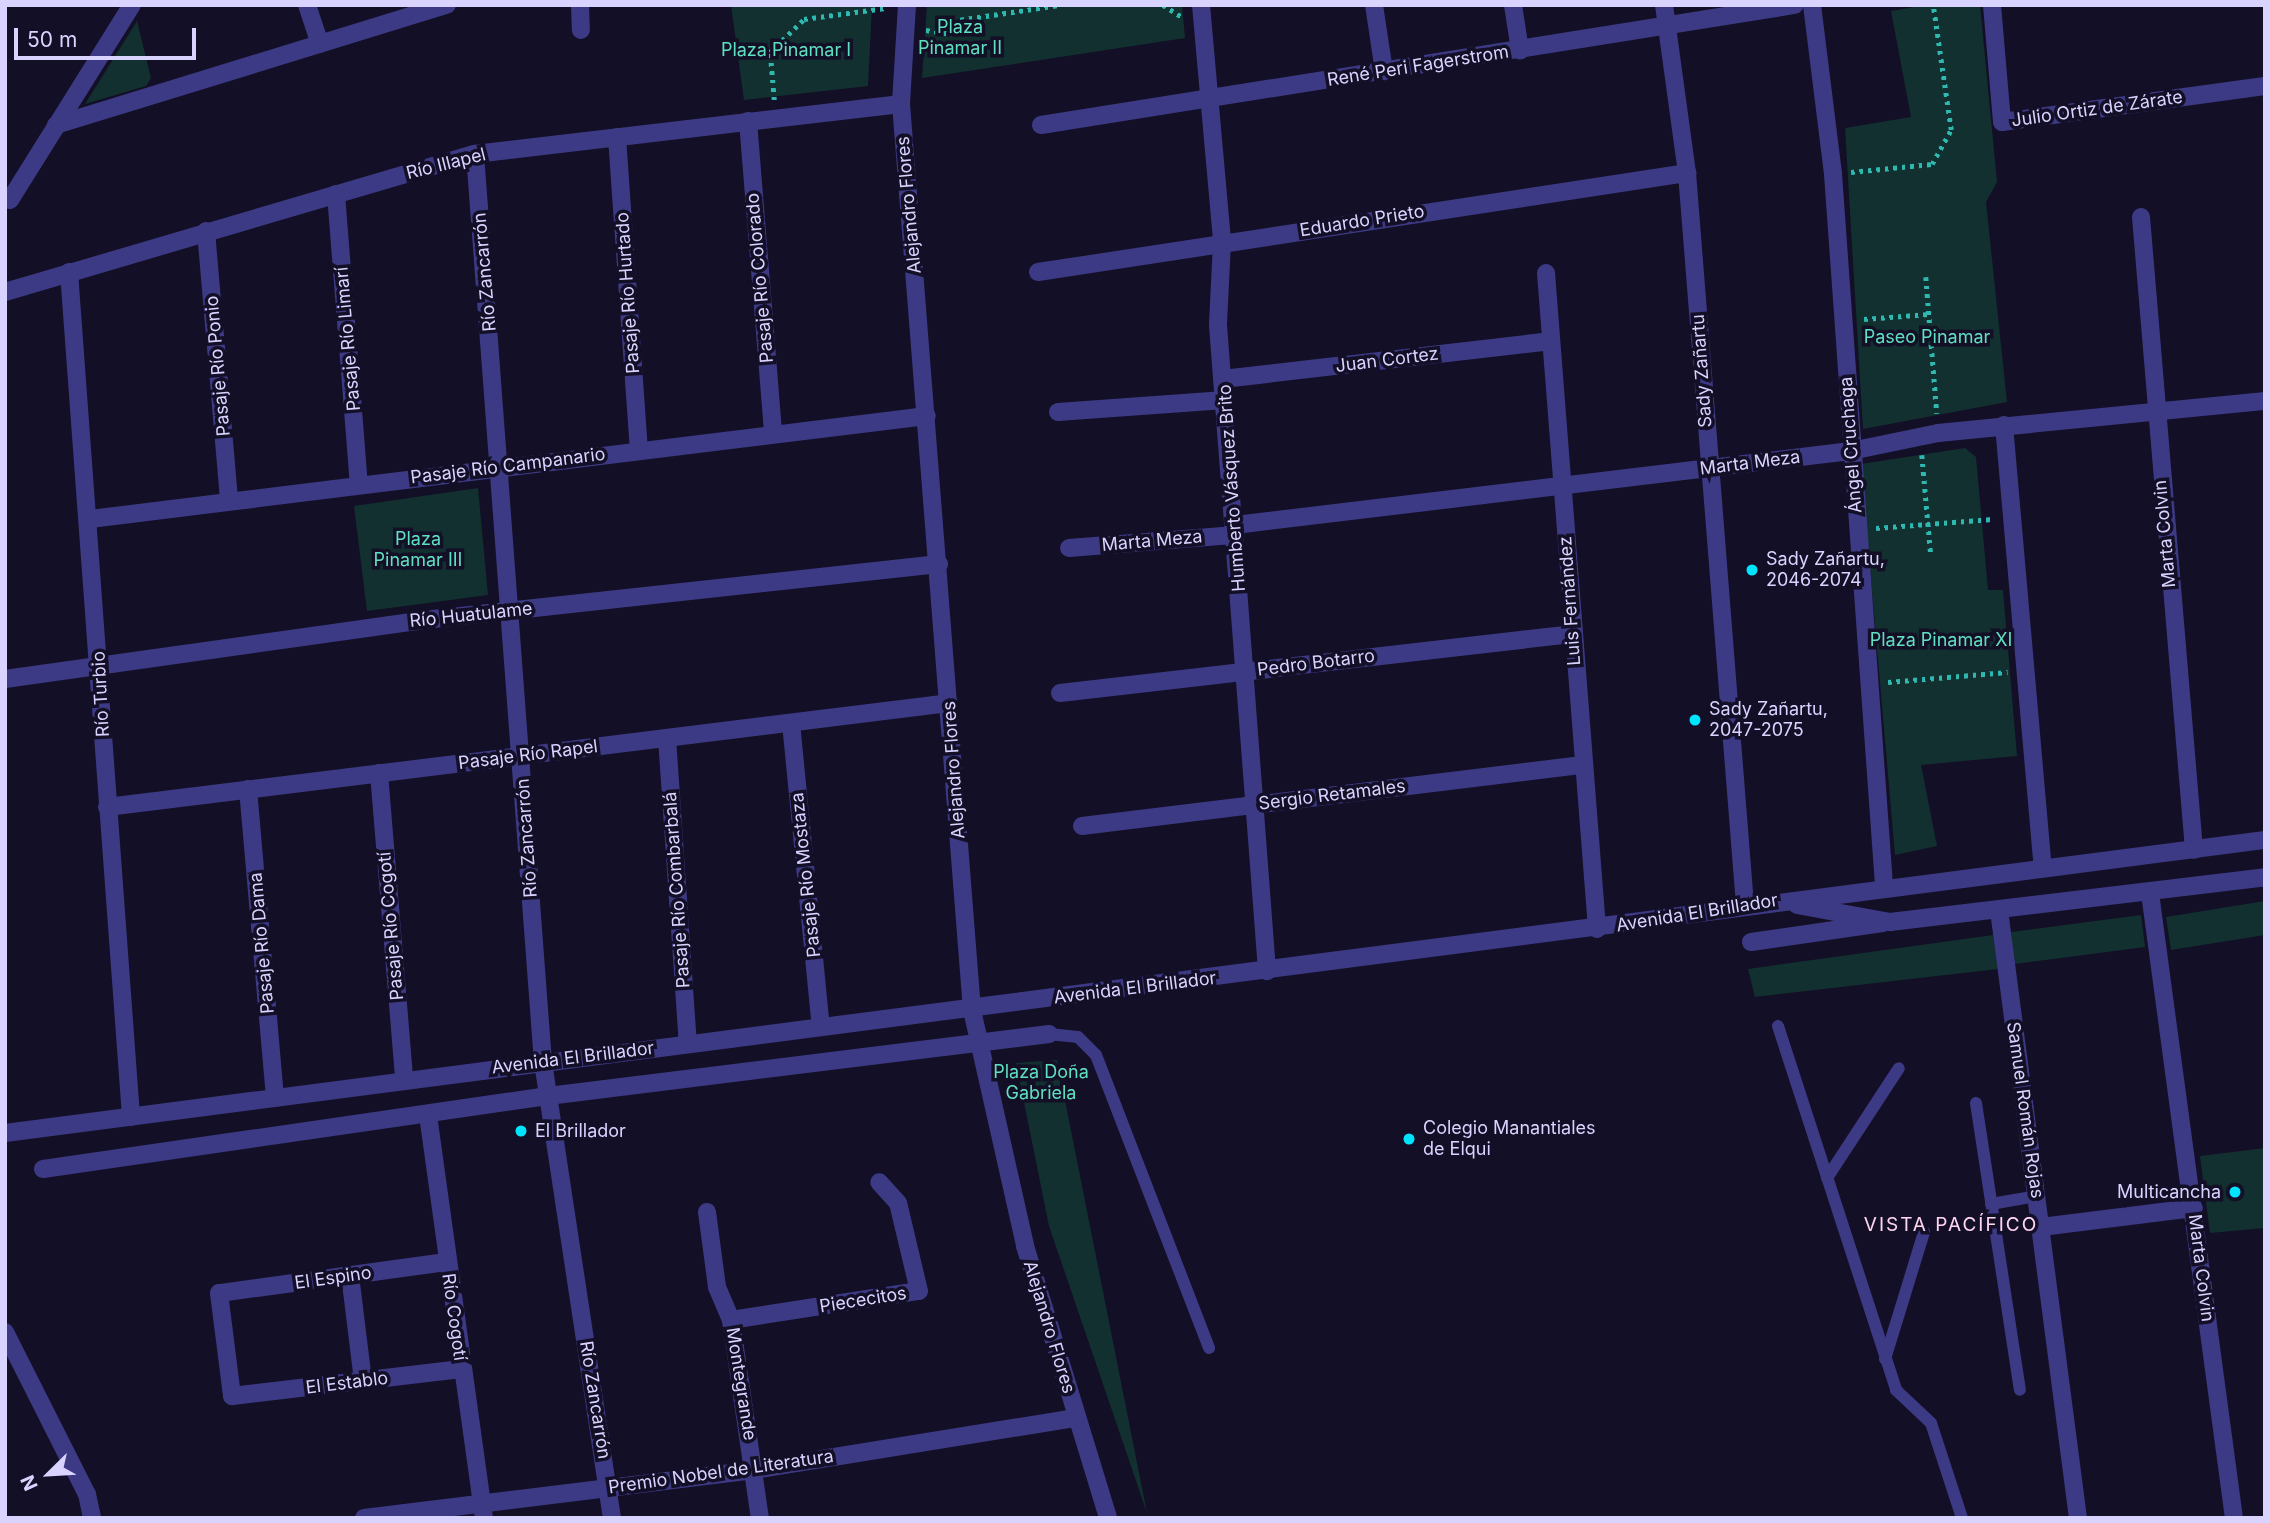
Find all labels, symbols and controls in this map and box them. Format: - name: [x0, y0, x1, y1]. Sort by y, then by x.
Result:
- scale bar: [18, 14, 200, 58]
- park label: Plaza Pinamar II: [918, 17, 1002, 60]
- text: 50 m: [27, 27, 77, 52]
- park label: Plaza Pinamar I: [721, 39, 851, 61]
- street label: René Peri Fagerstrom: [1326, 41, 1510, 91]
- street label: Julio Ortiz de Zárate: [2010, 86, 2184, 132]
- street label: Alejandro Flores: [892, 135, 926, 275]
- street label: Río Illapel: [404, 144, 488, 184]
- street label: Pasaje Río Colorado: [742, 192, 778, 364]
- street label: Eduardo Prieto: [1298, 200, 1426, 242]
- street label: Pasaje Río Hurtado: [612, 211, 644, 375]
- street label: Río Zancarrón: [469, 212, 501, 332]
- street label: Pasaje Río Limarí: [331, 266, 365, 412]
- street label: Pasaje Río Ponio: [201, 295, 235, 437]
- street label: Sady Zañartu: [1687, 314, 1717, 428]
- park label: Paseo Pinamar: [1864, 326, 1990, 348]
- street label: Juan Cortez: [1334, 343, 1440, 377]
- street label: Ángel Cruchaga: [1835, 376, 1867, 514]
- street label: Humberto Vásquez Brito: [1214, 384, 1250, 592]
- street label: Pasaje Río Campanario: [409, 443, 607, 489]
- street label: Marta Meza: [1699, 446, 1801, 480]
- street label: Marta Colvin: [2150, 479, 2180, 589]
- street label: Marta Meza: [1101, 526, 1203, 556]
- park label: Plaza Pinamar III: [374, 529, 462, 572]
- street label: Luis Fernández: [1555, 536, 1585, 666]
- place label: Sady Zañartu, 2046-2074: [1766, 549, 1885, 592]
- marker: Sady Zañartu, 2046-2074: [1744, 562, 1760, 578]
- street label: Río Huatulame: [409, 598, 533, 632]
- park label: Plaza Pinamar XI: [1870, 629, 2012, 651]
- street label: Pedro Botarro: [1256, 645, 1376, 681]
- street label: Río Turbio: [88, 651, 114, 737]
- place label: Sady Zañartu, 2047-2075: [1709, 699, 1828, 742]
- street label: Alejandro Flores: [938, 700, 970, 840]
- marker: Sady Zañartu, 2047-2075: [1687, 712, 1703, 728]
- street label: Pasaje Río Rapel: [457, 736, 599, 774]
- street label: Sergio Retamales: [1257, 775, 1407, 815]
- street label: Río Zancarrón: [512, 778, 542, 898]
- street label: Pasaje Río Combarbalá: [659, 791, 695, 989]
- street label: Pasaje Río Mostaza: [787, 792, 825, 958]
- street label: Pasaje Río Cogotí: [374, 851, 408, 1001]
- street label: Pasaje Río Dama: [245, 871, 279, 1015]
- street label: Avenida El Brillador: [1615, 890, 1779, 936]
- street label: Avenida El Brillador: [1053, 967, 1217, 1009]
- street label: Samuel Román Rojas: [2002, 1020, 2048, 1200]
- street label: Avenida El Brillador: [491, 1037, 655, 1079]
- park label: Plaza Doña Gabriela: [993, 1062, 1089, 1104]
- place label: Colegio Manantiales de Elqui: [1423, 1118, 1596, 1160]
- place label: El Brillador: [535, 1120, 626, 1142]
- marker: El Brillador: [513, 1123, 529, 1139]
- marker: Colegio Manantiales de Elqui: [1401, 1131, 1417, 1147]
- place label: Multicancha: [2117, 1181, 2221, 1203]
- marker: Multicancha: [2227, 1184, 2243, 1200]
- street label: Marta Colvin: [2184, 1213, 2218, 1323]
- district label: VISTA PACÍFICO: [1866, 1214, 2036, 1236]
- street label: Alejandro Flores: [1019, 1258, 1079, 1396]
- street label: El Espino: [293, 1262, 373, 1294]
- street label: Río Cogotí: [437, 1272, 471, 1362]
- street label: Piececitos: [818, 1282, 908, 1318]
- street label: Montegrande: [721, 1326, 761, 1442]
- street label: Río Zancarrón: [575, 1339, 615, 1461]
- street label: El Establo: [305, 1367, 389, 1399]
- north arrow: [14, 1439, 84, 1509]
- street label: Premio Nobel de Literatura: [607, 1445, 835, 1499]
- text: N: [16, 1471, 43, 1494]

